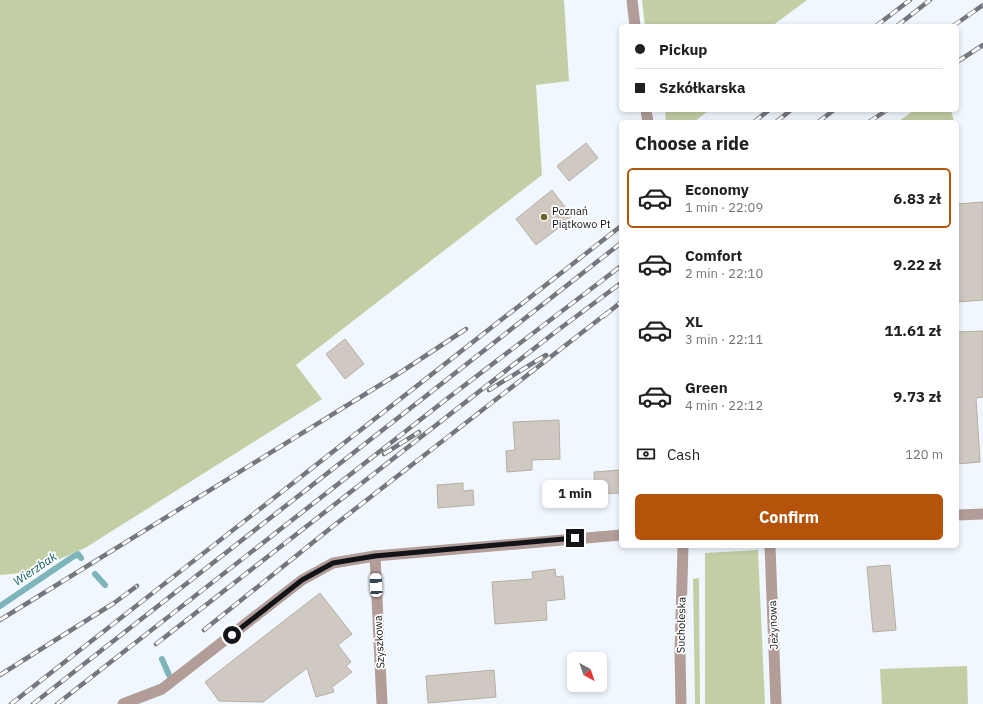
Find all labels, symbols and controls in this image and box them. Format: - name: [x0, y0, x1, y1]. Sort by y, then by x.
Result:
- text: Pickup: [659, 40, 707, 59]
- text: Szkółkarska: [659, 78, 746, 97]
- text: Choose a ride: [635, 132, 749, 155]
- icon: car: [637, 180, 673, 216]
- text: Economy: [685, 180, 749, 199]
- text: 6.83 zł: [893, 189, 941, 208]
- text: 1 min · 22:09: [685, 199, 763, 216]
- place label: Poznań Piątkowo Pt: [552, 204, 611, 231]
- marker: Poznań Piątkowo Pt: [539, 212, 549, 222]
- icon: car: [637, 246, 673, 282]
- text: Comfort: [685, 246, 742, 265]
- text: 9.22 zł: [893, 255, 941, 274]
- text: 2 min · 22:10: [685, 265, 763, 282]
- icon: car: [637, 312, 673, 348]
- text: XL: [685, 312, 703, 331]
- text: 11.61 zł: [884, 321, 941, 340]
- text: 3 min · 22:11: [685, 331, 763, 348]
- icon: car: [637, 378, 673, 414]
- text: Green: [685, 378, 728, 397]
- text: 9.73 zł: [893, 387, 941, 406]
- text: 4 min · 22:12: [685, 397, 763, 414]
- icon: cash: [635, 443, 657, 465]
- text: Cash: [667, 445, 700, 464]
- text: 120 m: [905, 446, 943, 463]
- callout: 1 min: [542, 480, 608, 508]
- text: 1 min: [558, 485, 592, 502]
- button: Confirm: [635, 494, 943, 540]
- route end: [566, 529, 584, 547]
- water label: Wierzbak: [10, 548, 60, 589]
- car: [369, 573, 383, 597]
- street label: Sucholeska: [674, 596, 688, 653]
- street label: Jeżynowa: [765, 600, 781, 650]
- street label: Szyszkowa: [371, 615, 387, 669]
- route start: [223, 626, 241, 644]
- north arrow: [567, 652, 607, 692]
- map controls: [567, 652, 607, 692]

